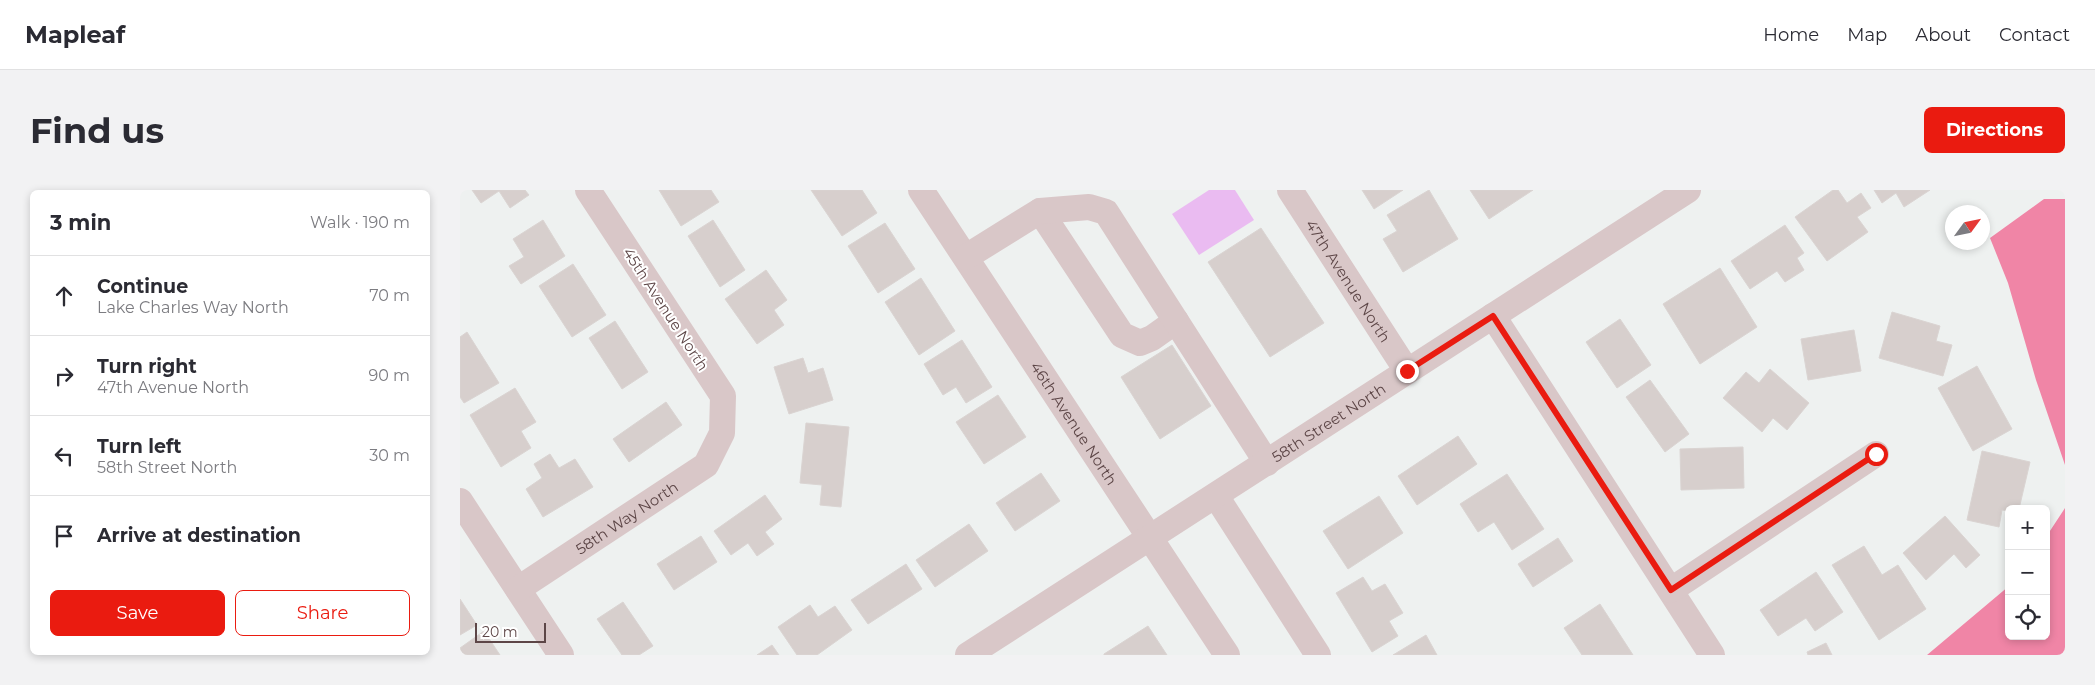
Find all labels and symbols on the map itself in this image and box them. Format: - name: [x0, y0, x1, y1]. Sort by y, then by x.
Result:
- north arrow: [1945, 205, 1990, 250]
- street label: 47th Avenue North: [1302, 216, 1395, 346]
- street label: 45th Avenue North: [619, 244, 713, 374]
- street label: 46th Avenue North: [1027, 358, 1122, 488]
- route end: [1396, 360, 1419, 383]
- street label: 58th Street North: [1268, 379, 1389, 466]
- route start: [1865, 443, 1888, 466]
- street label: 58th Way North: [572, 477, 681, 558]
- scale bar: [475, 620, 546, 643]

